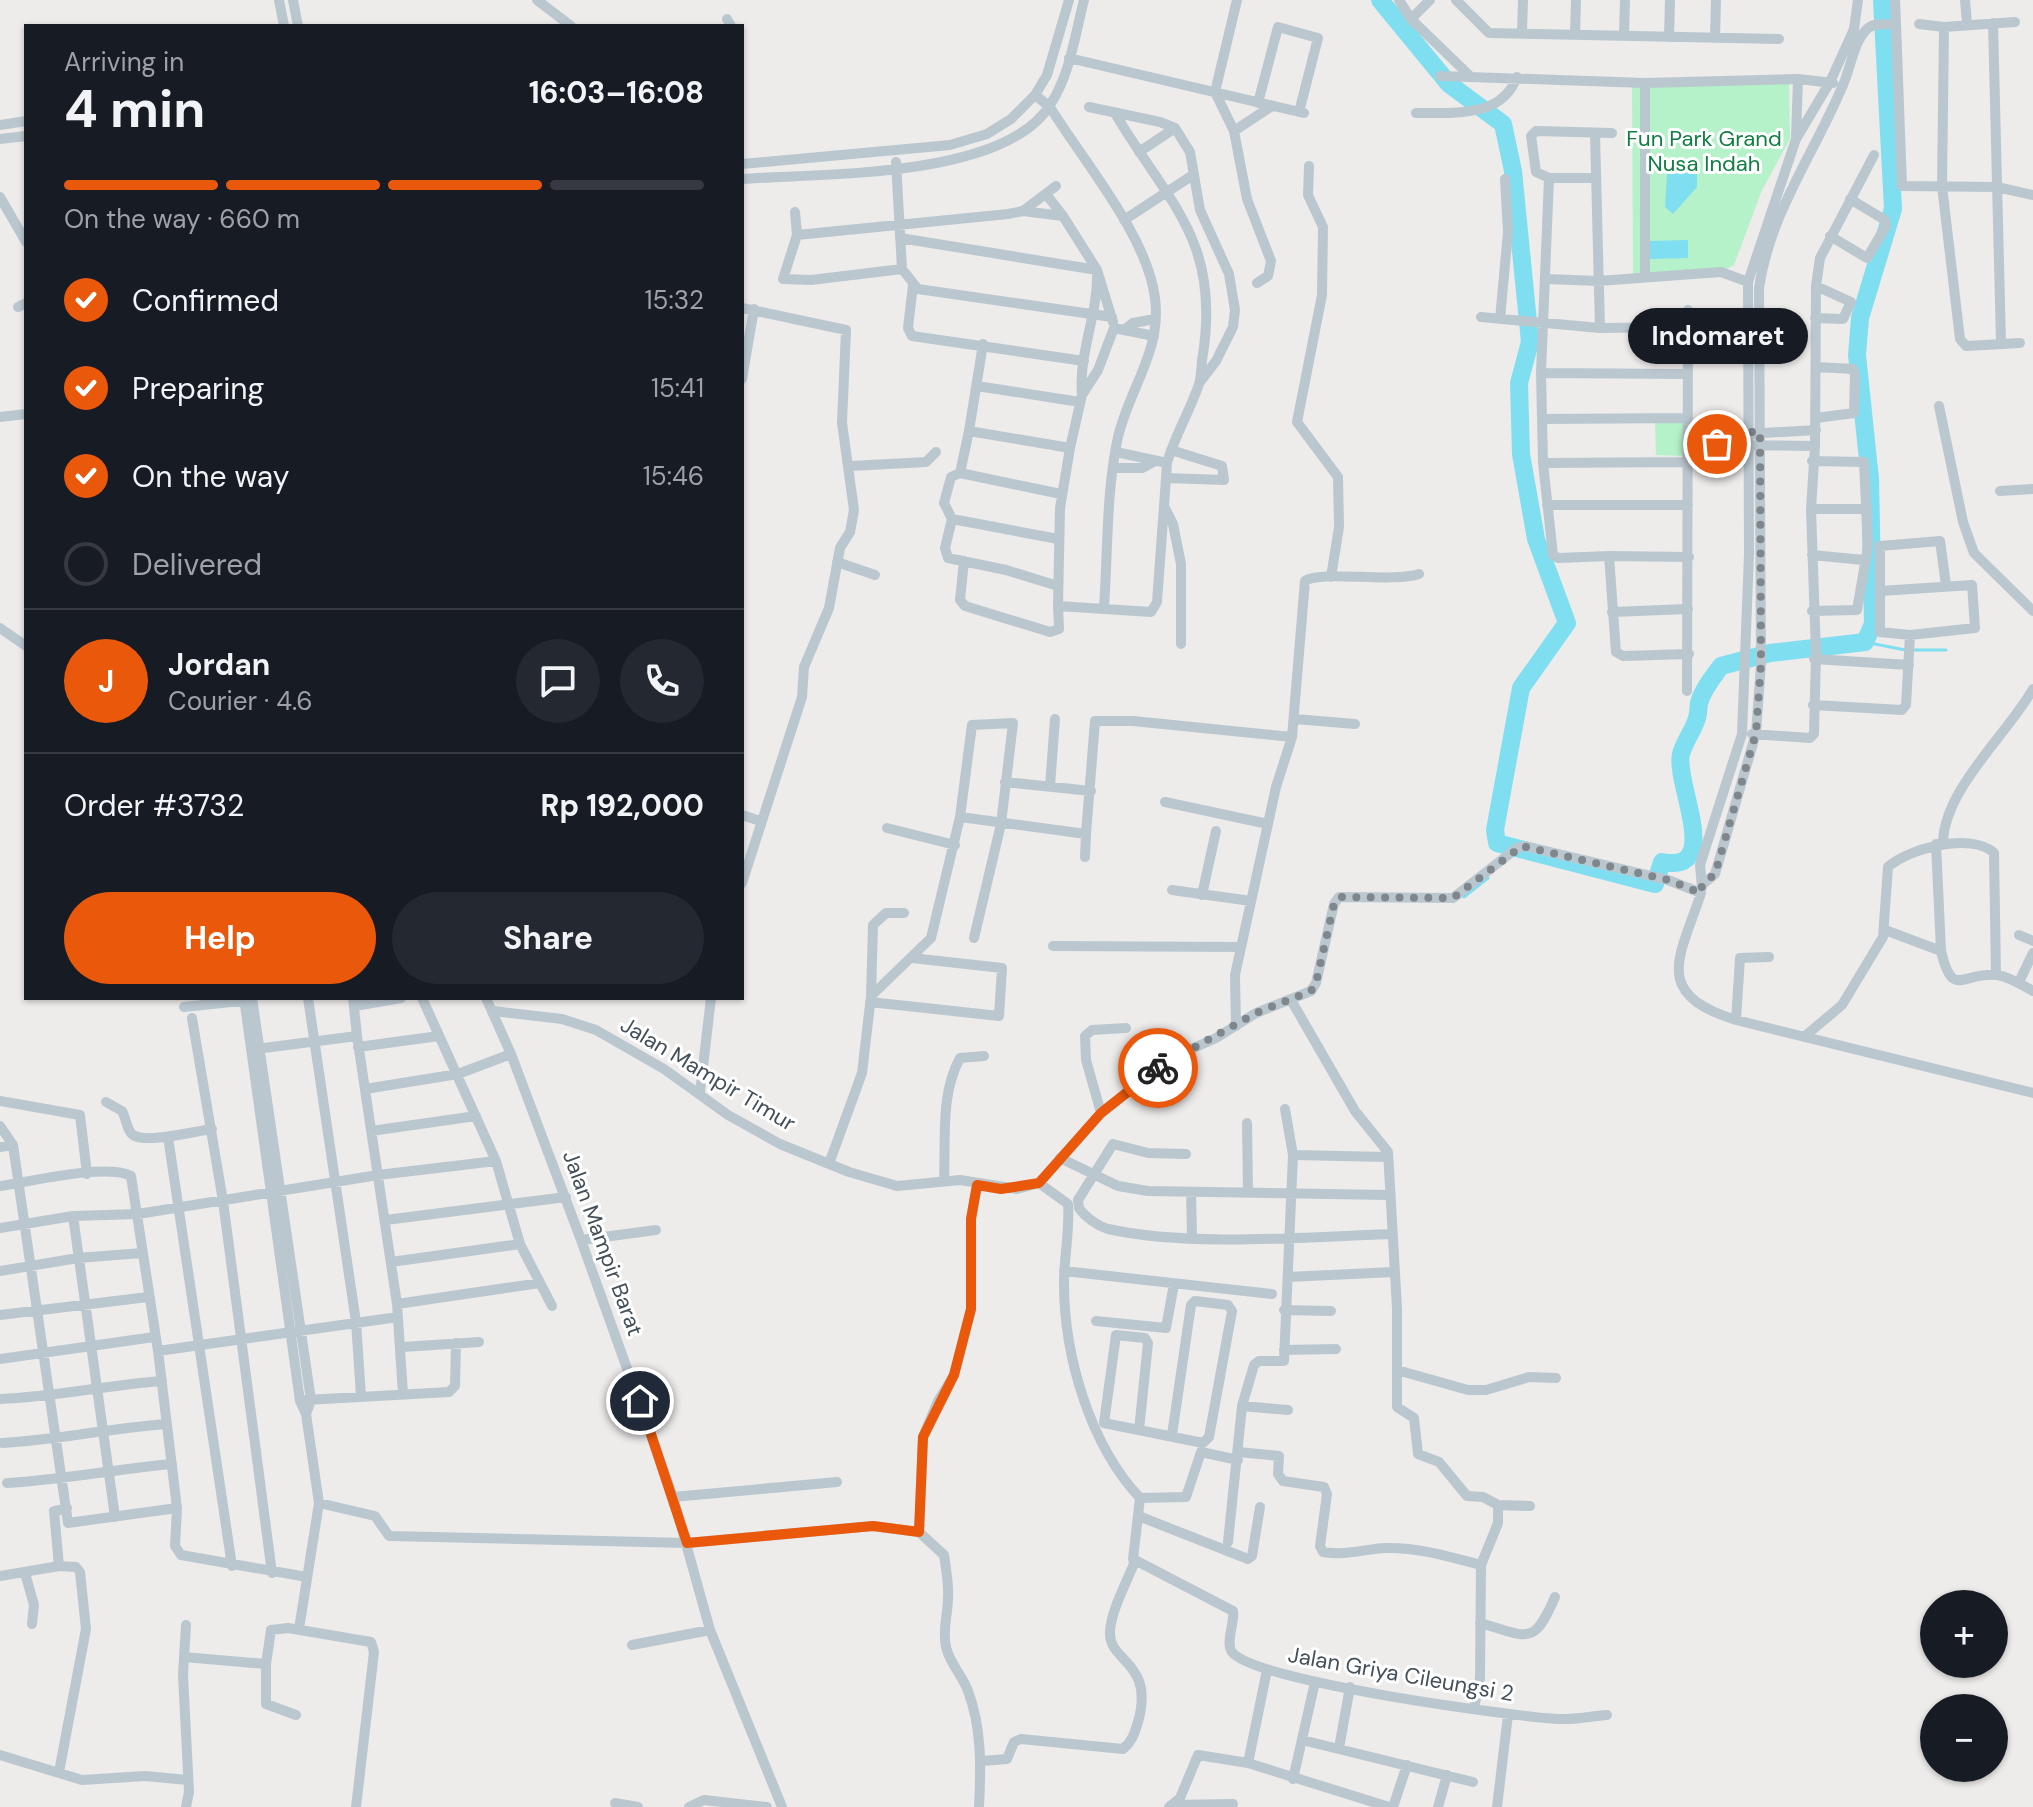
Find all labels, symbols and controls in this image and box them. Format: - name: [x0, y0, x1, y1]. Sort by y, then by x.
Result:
- text: Arriving in: [64, 45, 184, 79]
- text: 16:03–16:08: [529, 73, 704, 112]
- text: 4 min: [64, 75, 205, 143]
- park label: Fun Park Grand Nusa Indah: [1626, 124, 1782, 178]
- text: On the way · 660 m: [64, 202, 300, 236]
- icon: check: [64, 278, 108, 322]
- text: Confirmed: [132, 281, 279, 320]
- text: 15:32: [644, 283, 704, 317]
- callout: Indomaret: [1627, 308, 1807, 364]
- text: Indomaret: [1652, 319, 1784, 353]
- icon: check: [64, 366, 108, 410]
- text: Preparing: [132, 369, 264, 408]
- text: 15:41: [651, 371, 704, 405]
- pin: [1683, 410, 1751, 478]
- icon: bag: [1695, 422, 1739, 466]
- icon: check: [64, 454, 108, 498]
- text: On the way: [132, 457, 289, 496]
- text: 15:46: [643, 459, 704, 493]
- text: Delivered: [132, 545, 262, 584]
- button: chat: [516, 639, 600, 723]
- button: phone: [620, 639, 704, 723]
- text: Jordan: [168, 645, 270, 684]
- text: J: [98, 662, 114, 701]
- text: Courier · 4.6: [168, 684, 313, 718]
- text: Order #3732: [64, 786, 244, 825]
- text: Rp 192,000: [541, 786, 704, 825]
- button: Help: [64, 892, 376, 984]
- button: Share: [392, 892, 704, 984]
- street label: Jalan Mampir Timur: [615, 1010, 801, 1138]
- courier: [1118, 1028, 1198, 1108]
- icon: bike: [1136, 1046, 1180, 1090]
- street label: Jalan Mampir Barat: [556, 1146, 650, 1340]
- pin: [606, 1367, 674, 1435]
- icon: home: [618, 1379, 662, 1423]
- map controls: [1920, 1590, 2008, 1782]
- button: +: [1920, 1590, 2008, 1678]
- street label: Jalan Griya Cileungsi 2: [1286, 1640, 1516, 1708]
- button: −: [1920, 1694, 2008, 1782]

